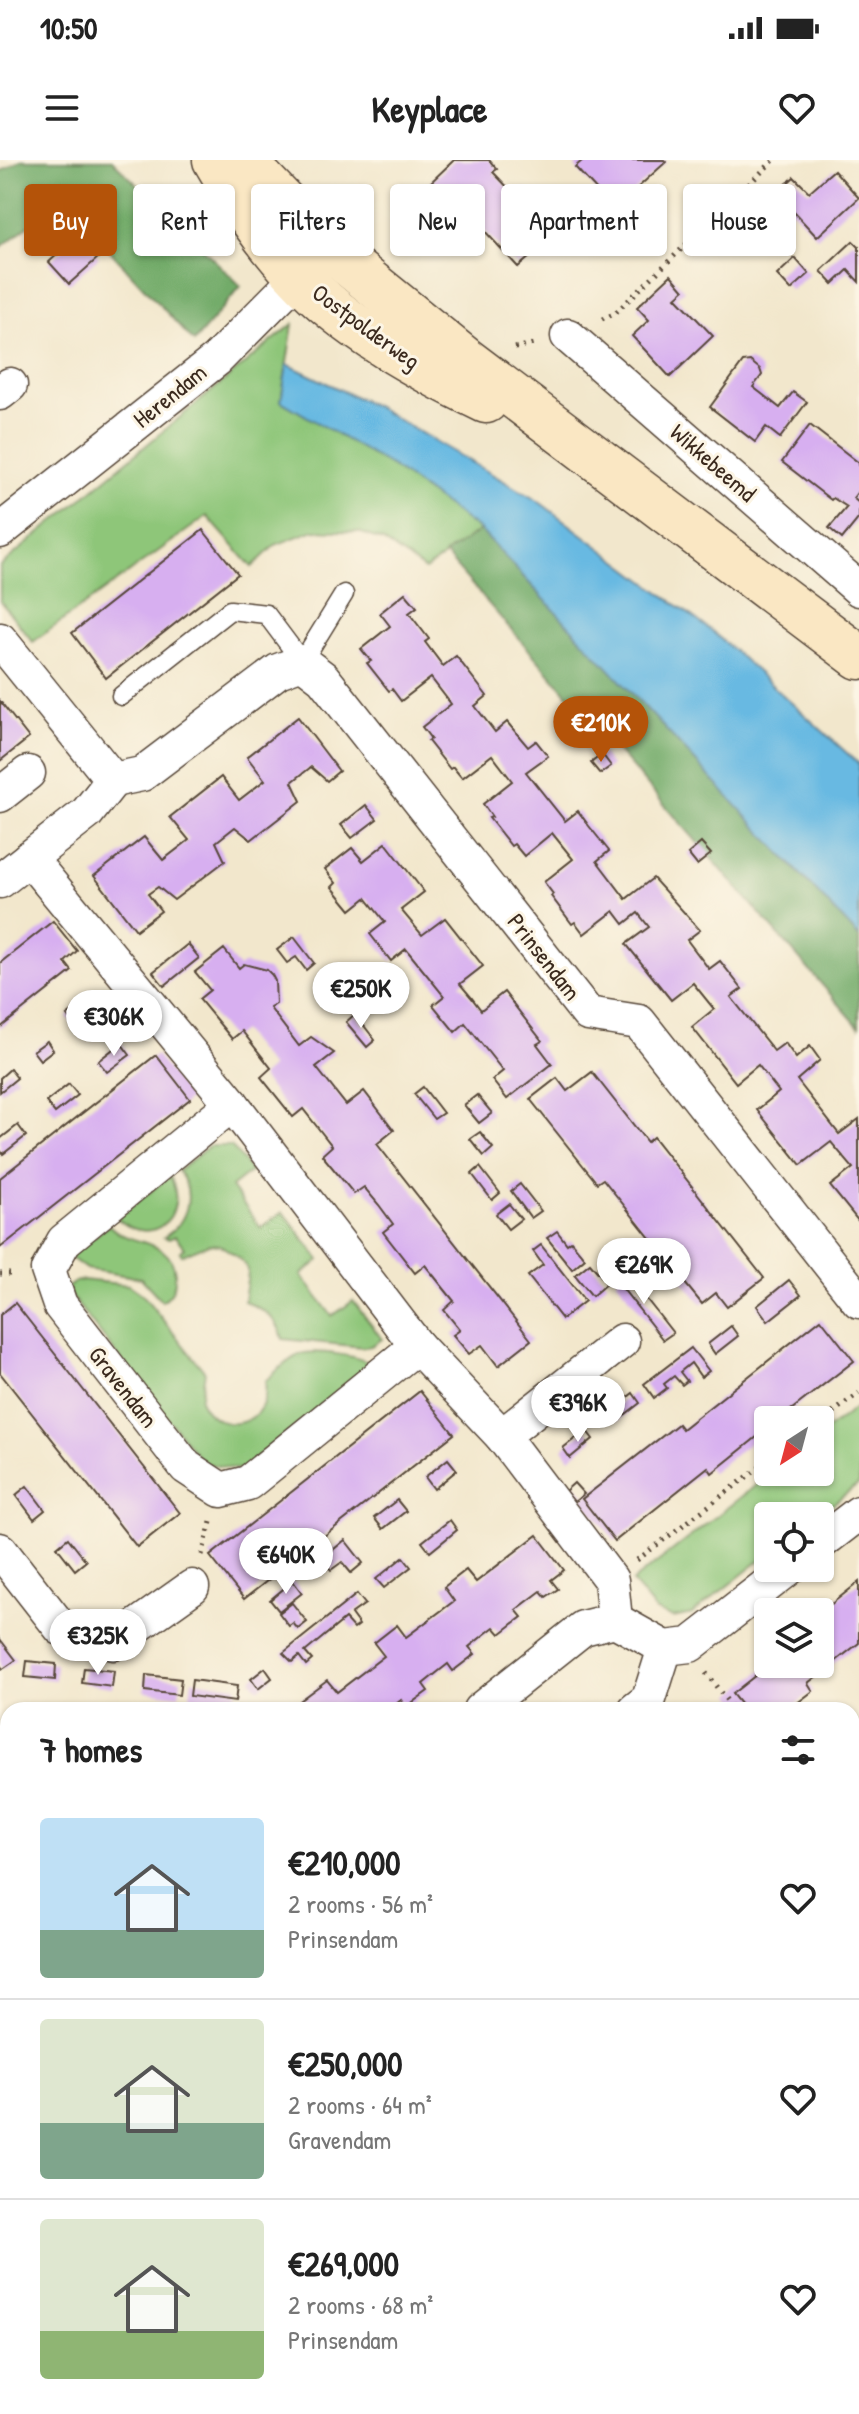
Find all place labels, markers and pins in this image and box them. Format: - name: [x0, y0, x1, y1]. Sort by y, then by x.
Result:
- pin: €210K: [545, 696, 657, 764]
- pin: €250K: [305, 962, 417, 1030]
- pin: €306K: [58, 990, 170, 1058]
- pin: €269K: [588, 1238, 700, 1306]
- pin: €396K: [522, 1376, 634, 1444]
- pin: €640K: [230, 1528, 342, 1596]
- pin: €325K: [42, 1609, 154, 1677]

